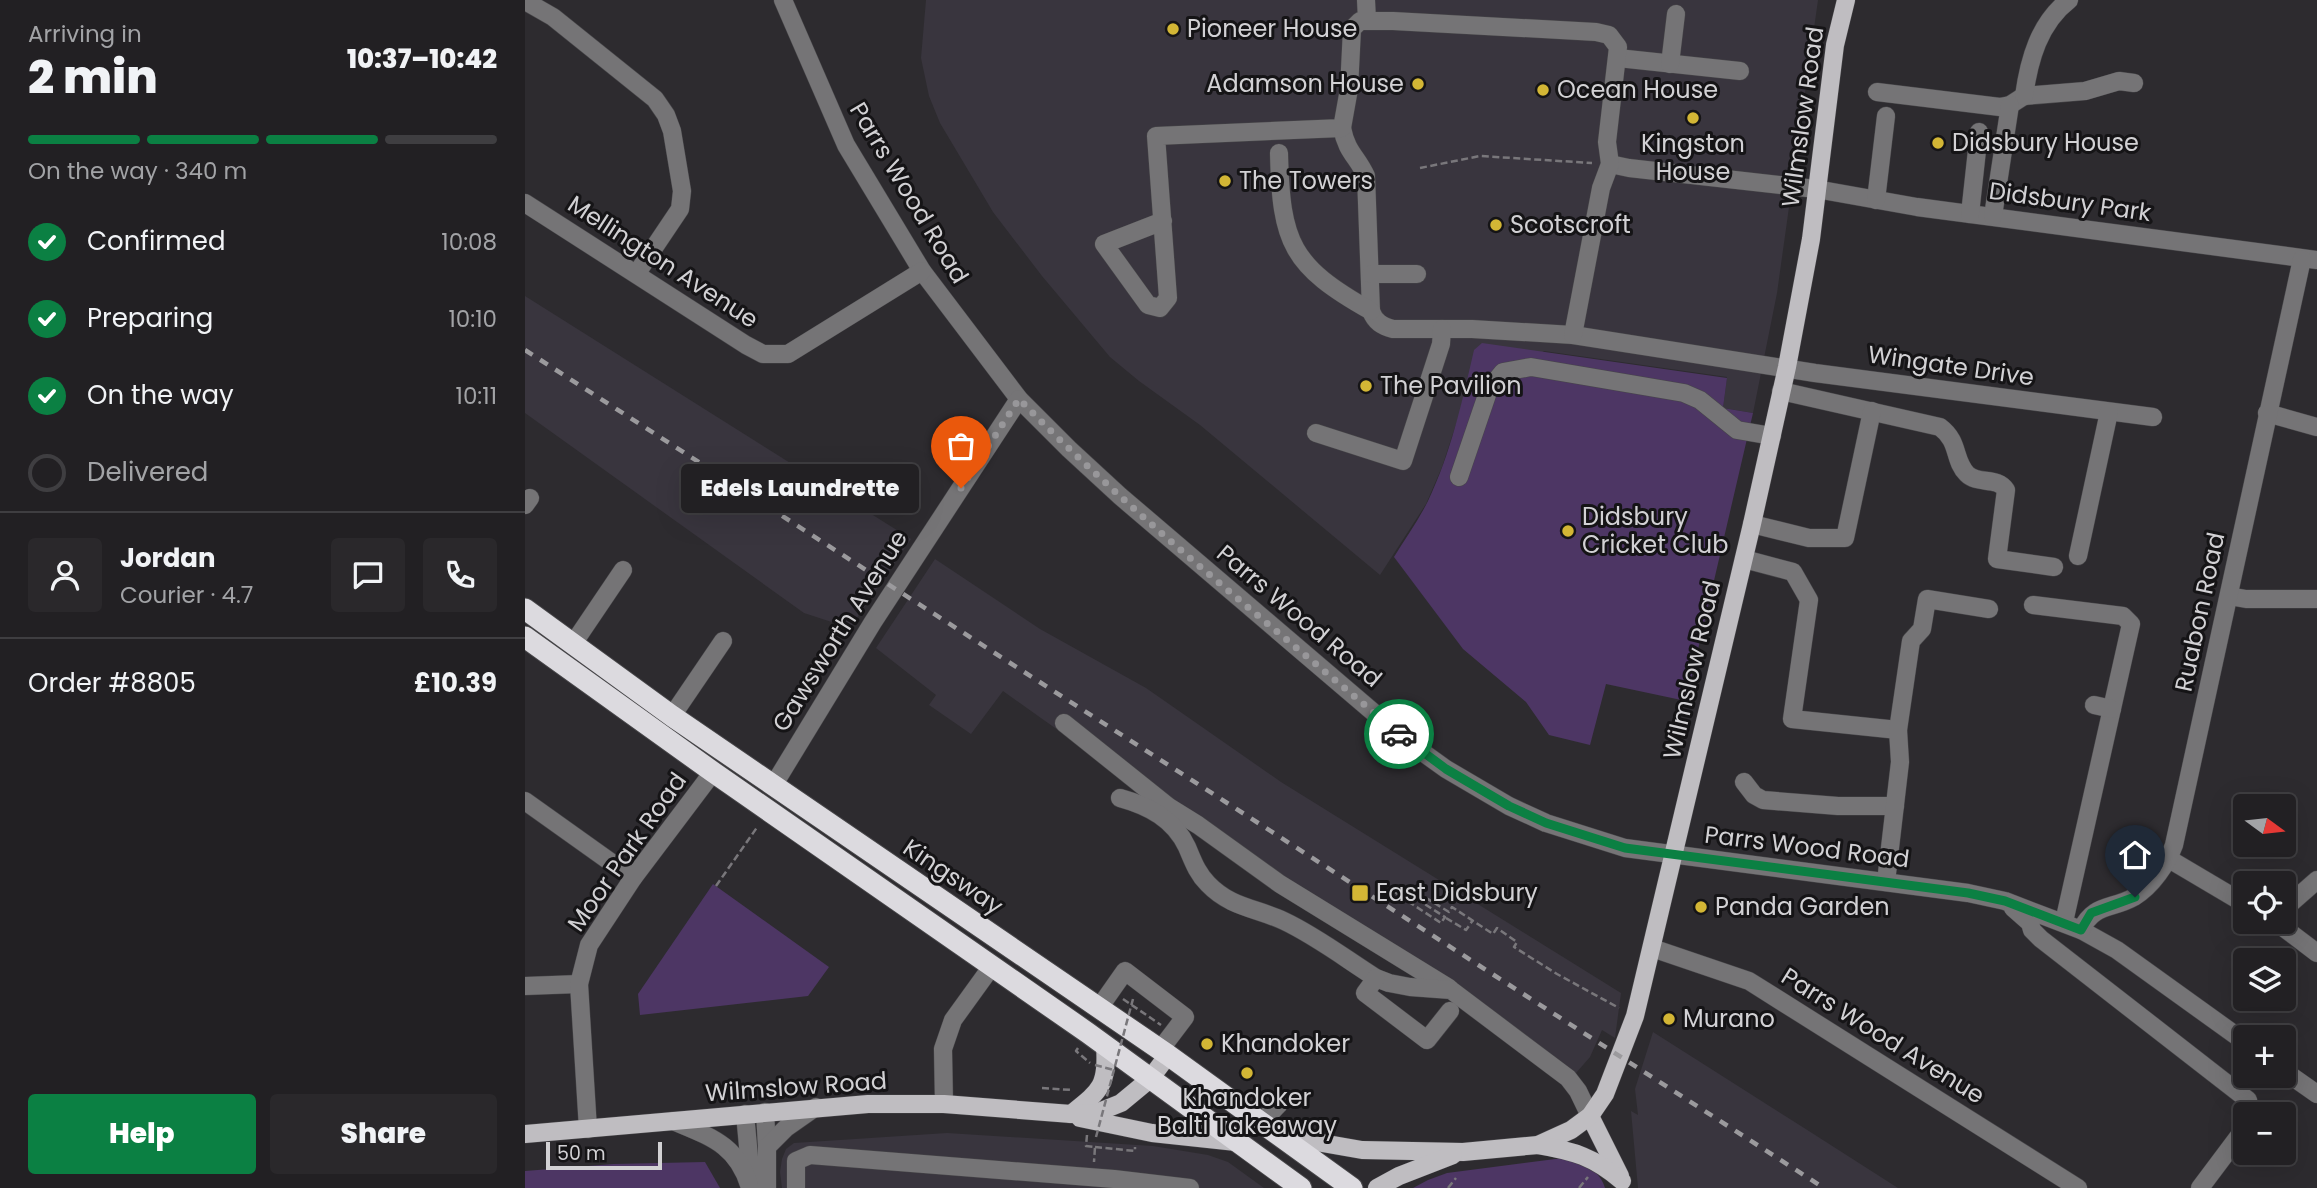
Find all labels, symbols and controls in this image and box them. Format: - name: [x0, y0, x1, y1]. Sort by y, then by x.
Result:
- place label: Pioneer House: [1187, 12, 1357, 45]
- text: Arriving in: [28, 18, 142, 50]
- marker: Pioneer House: [1165, 21, 1181, 37]
- street label: Wilmslow Road: [1773, 24, 1832, 209]
- text: 10:37–10:42: [347, 41, 497, 77]
- text: 2 min: [28, 45, 158, 109]
- place label: Adamson House: [1206, 67, 1404, 100]
- place label: Ocean House: [1557, 73, 1718, 106]
- marker: Adamson House: [1410, 76, 1426, 92]
- marker: Ocean House: [1535, 82, 1551, 98]
- street label: Parrs Wood Road: [842, 96, 977, 290]
- marker: Kingston House: [1685, 110, 1701, 126]
- place label: Didsbury House: [1952, 126, 2139, 159]
- place label: Kingston House: [1641, 127, 1745, 188]
- marker: Didsbury House: [1930, 135, 1946, 151]
- text: On the way · 340 m: [28, 155, 247, 187]
- place label: The Towers: [1239, 164, 1373, 197]
- marker: The Towers: [1217, 173, 1233, 189]
- street label: Didsbury Park: [1987, 174, 2154, 229]
- street label: Mellington Avenue: [562, 188, 765, 336]
- place label: Scotscroft: [1510, 208, 1631, 241]
- marker: Scotscroft: [1488, 217, 1504, 233]
- icon: check: [28, 223, 66, 261]
- text: Confirmed: [87, 223, 225, 259]
- text: 10:08: [441, 226, 497, 258]
- icon: check: [28, 300, 66, 338]
- text: Preparing: [87, 300, 213, 336]
- text: 10:10: [448, 303, 497, 335]
- street label: Wingate Drive: [1866, 338, 2036, 393]
- place label: The Pavilion: [1380, 369, 1522, 402]
- icon: check: [28, 377, 66, 415]
- text: On the way: [87, 377, 234, 413]
- marker: The Pavilion: [1358, 378, 1374, 394]
- text: 10:11: [456, 380, 497, 412]
- pin: [931, 416, 991, 488]
- icon: bag: [942, 427, 980, 465]
- text: Delivered: [87, 454, 208, 490]
- callout: Edels Laundrette: [681, 463, 919, 512]
- text: Edels Laundrette: [700, 472, 900, 504]
- place label: Didsbury Cricket Club: [1582, 500, 1728, 561]
- marker: Didsbury Cricket Club: [1560, 523, 1576, 539]
- street label: Gawsworth Avenue: [764, 524, 915, 738]
- street label: Ruabon Road: [2167, 529, 2232, 695]
- street label: Parrs Wood Road: [1210, 537, 1389, 695]
- button: person: [28, 538, 102, 612]
- button: chat: [331, 538, 405, 612]
- button: phone: [423, 538, 497, 612]
- text: Jordan: [120, 540, 216, 576]
- street label: Wilmslow Road: [1655, 577, 1728, 762]
- text: Courier · 4.7: [120, 579, 253, 611]
- text: Order #8805: [28, 665, 196, 701]
- text: £10.39: [414, 665, 497, 701]
- courier: [1364, 699, 1434, 769]
- icon: car: [1380, 715, 1418, 753]
- street label: Moor Park Road: [559, 766, 694, 938]
- north arrow: [2233, 794, 2296, 858]
- map controls: [2233, 794, 2296, 1165]
- street label: Parrs Wood Road: [1703, 818, 1911, 875]
- pin: [2105, 825, 2165, 897]
- street label: Kingsway: [897, 831, 1010, 922]
- icon: home: [2116, 836, 2154, 874]
- button: locate: [2233, 871, 2296, 934]
- place label: East Didsbury: [1376, 876, 1538, 909]
- marker: East Didsbury: [1350, 883, 1370, 903]
- place label: Panda Garden: [1715, 890, 1890, 923]
- marker: Panda Garden: [1693, 899, 1709, 915]
- button: layers: [2233, 948, 2296, 1011]
- street label: Parrs Wood Avenue: [1775, 960, 1991, 1112]
- place label: Murano: [1683, 1002, 1775, 1035]
- marker: Murano: [1661, 1011, 1677, 1027]
- button: +: [2233, 1025, 2296, 1088]
- place label: Khandoker: [1221, 1027, 1350, 1060]
- marker: Khandoker: [1199, 1036, 1215, 1052]
- street label: Wilmslow Road: [704, 1064, 888, 1109]
- marker: Khandoker Balti Takeaway: [1239, 1065, 1255, 1081]
- place label: Khandoker Balti Takeaway: [1157, 1081, 1337, 1142]
- button: Help: [28, 1094, 256, 1174]
- button: Share: [270, 1094, 497, 1174]
- button: −: [2233, 1102, 2296, 1165]
- scale bar: [546, 1139, 661, 1171]
- text: 50 m: [557, 1140, 606, 1167]

